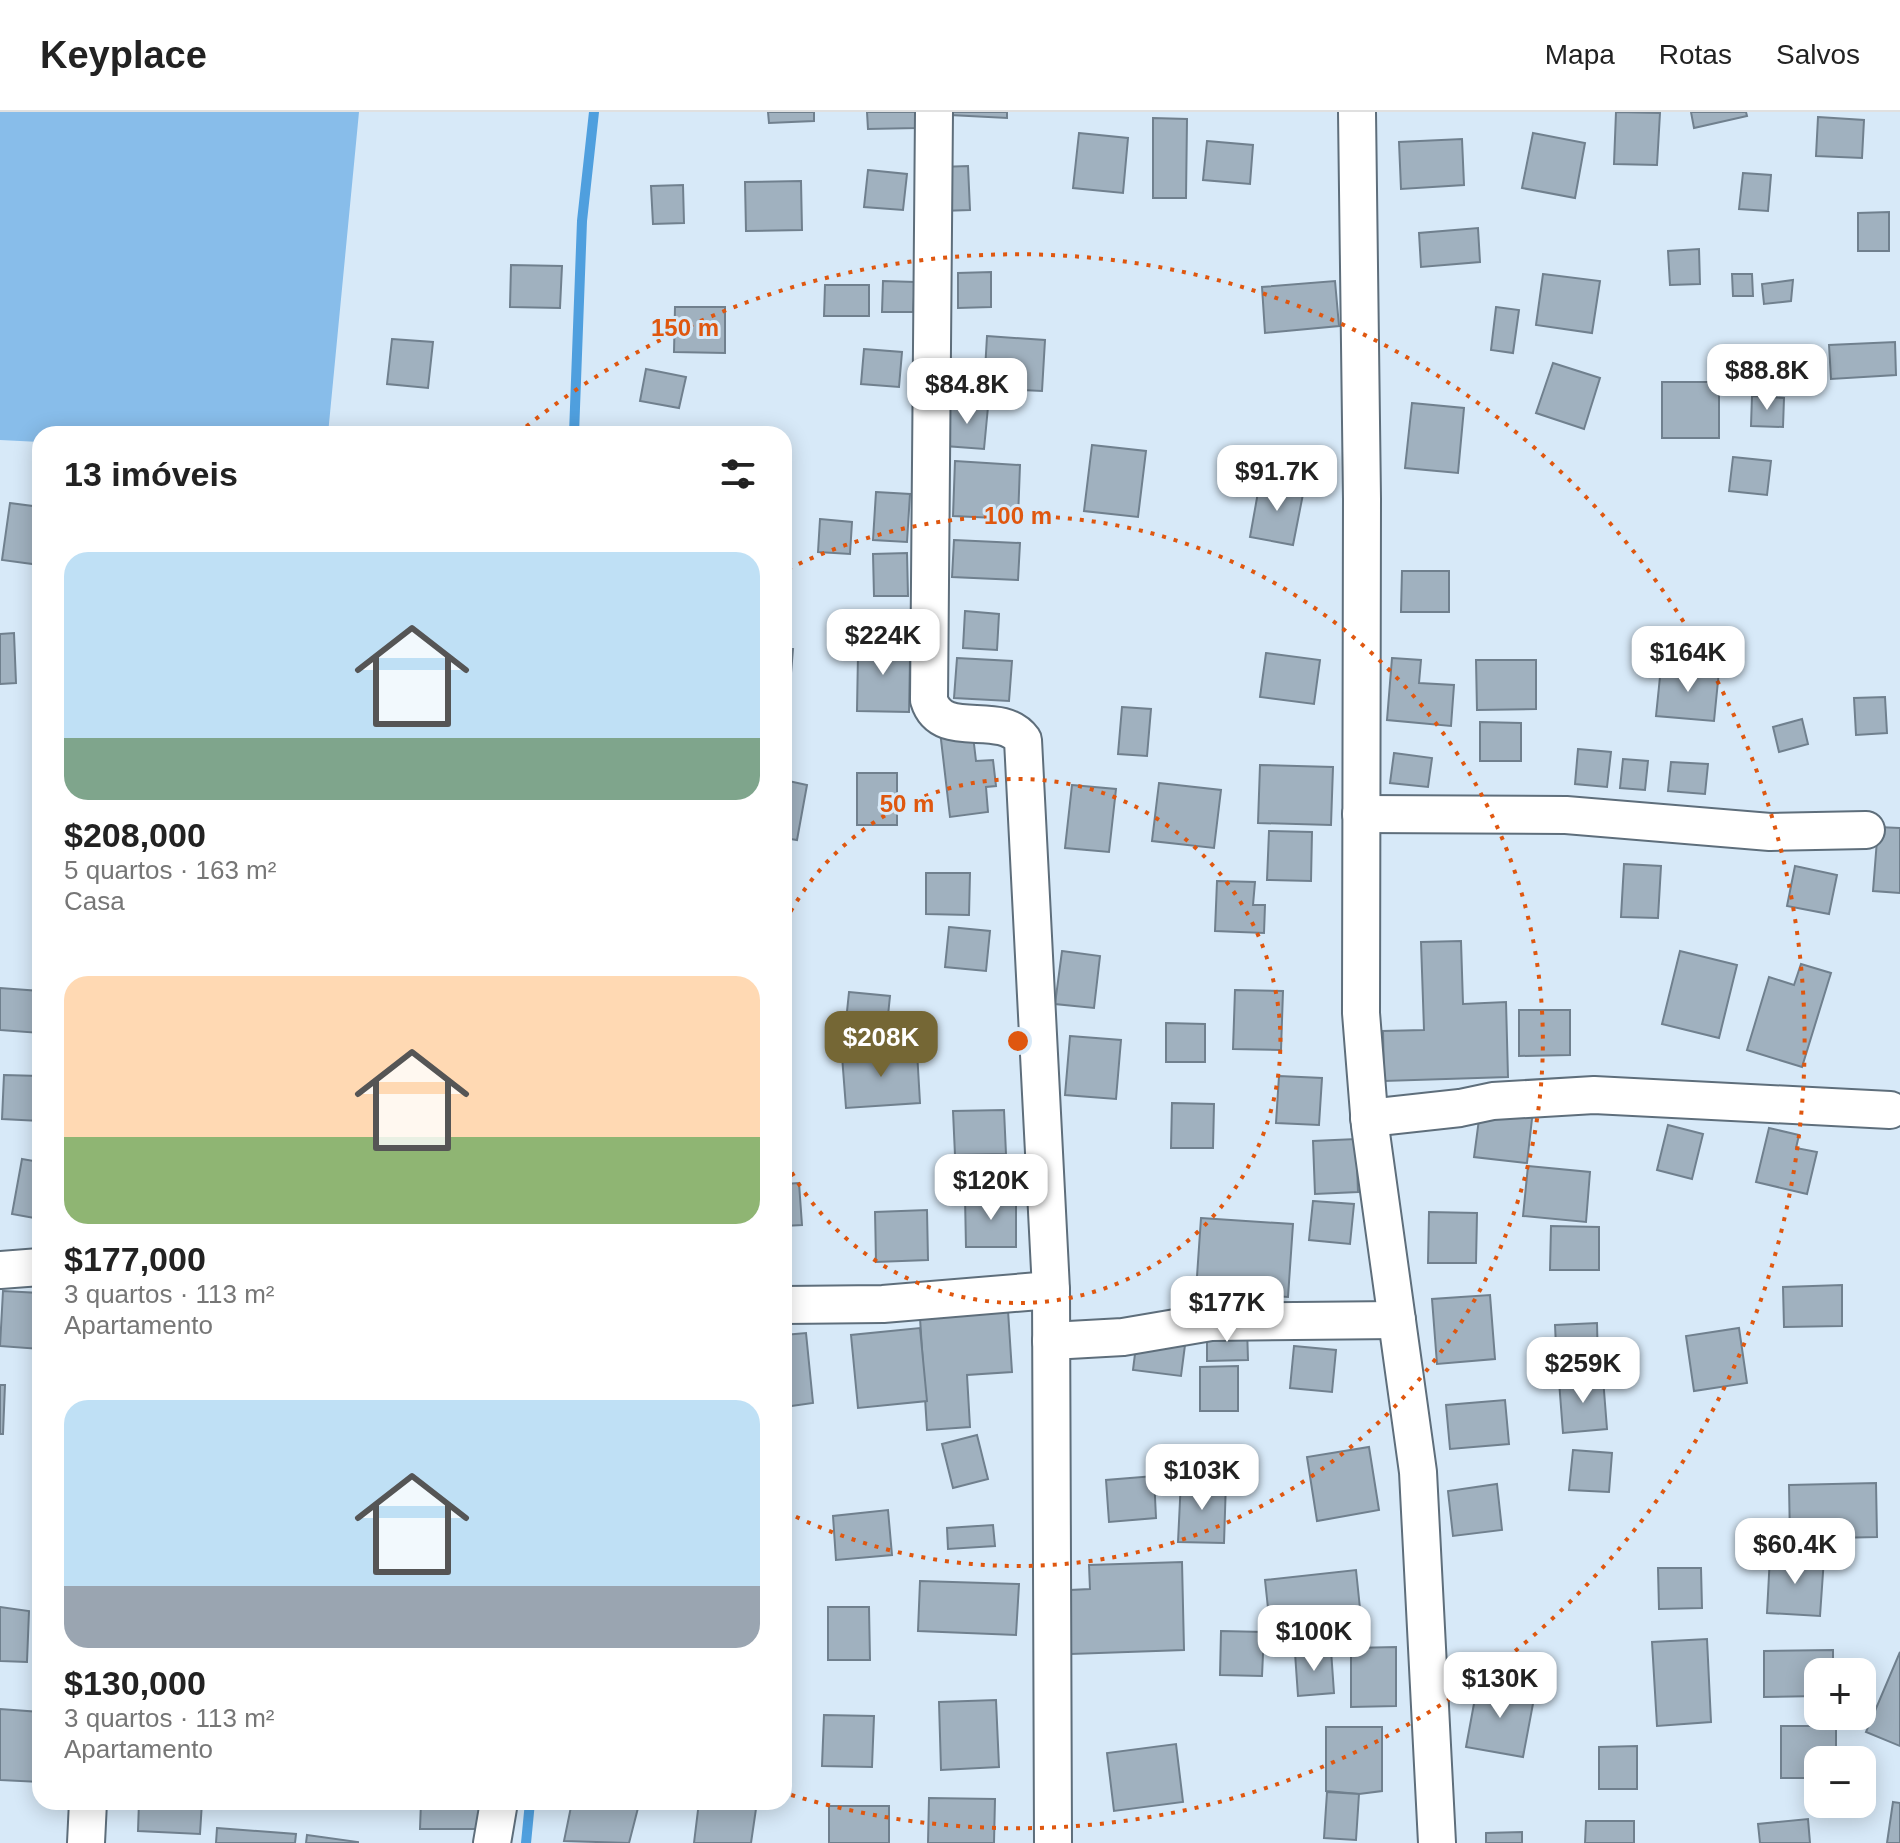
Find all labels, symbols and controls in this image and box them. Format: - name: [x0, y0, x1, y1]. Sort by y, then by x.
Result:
- text: Keyplace: [40, 34, 207, 76]
- text: Mapa: [1545, 39, 1615, 70]
- text: Rotas: [1659, 39, 1732, 70]
- text: Salvos: [1776, 39, 1860, 70]
- text: 150 m: [651, 314, 719, 341]
- pin: $88.8K: [1702, 344, 1832, 412]
- text: $88.8K: [1725, 355, 1809, 385]
- pin: $84.8K: [902, 358, 1032, 426]
- text: $84.8K: [925, 369, 1009, 399]
- pin: $91.7K: [1212, 445, 1342, 513]
- icon: filters: [716, 452, 760, 496]
- text: 13 imóveis: [64, 455, 238, 493]
- text: $91.7K: [1235, 456, 1319, 486]
- text: 100 m: [984, 502, 1052, 529]
- icon: home: [340, 604, 484, 748]
- pin: $224K: [827, 609, 939, 677]
- text: $224K: [845, 620, 921, 650]
- pin: $164K: [1632, 626, 1744, 694]
- text: $164K: [1650, 637, 1726, 667]
- text: 50 m: [880, 790, 934, 817]
- text: $208,000: [64, 816, 206, 854]
- text: 5 quartos · 163 m²: [64, 855, 276, 885]
- text: Casa: [64, 886, 125, 916]
- pin: $208K: [825, 1011, 937, 1079]
- text: $208K: [843, 1022, 919, 1052]
- centre of rings: [1004, 1027, 1032, 1055]
- icon: home: [340, 1028, 484, 1172]
- pin: $120K: [935, 1154, 1047, 1222]
- text: $120K: [953, 1165, 1029, 1195]
- text: $177,000: [64, 1240, 206, 1278]
- pin: $177K: [1171, 1276, 1283, 1344]
- text: 3 quartos · 113 m²: [64, 1279, 275, 1309]
- text: $177K: [1189, 1287, 1265, 1317]
- text: Apartamento: [64, 1310, 213, 1340]
- pin: $259K: [1527, 1337, 1639, 1405]
- text: $259K: [1545, 1348, 1621, 1378]
- pin: $103K: [1146, 1444, 1258, 1512]
- icon: home: [340, 1452, 484, 1596]
- text: $103K: [1164, 1455, 1240, 1485]
- pin: $60.4K: [1730, 1518, 1860, 1586]
- text: $60.4K: [1753, 1529, 1837, 1559]
- pin: $100K: [1258, 1605, 1370, 1673]
- text: $100K: [1276, 1616, 1352, 1646]
- pin: $130K: [1444, 1652, 1556, 1720]
- map controls: [1804, 1658, 1876, 1818]
- button: +: [1804, 1658, 1876, 1730]
- text: $130K: [1462, 1663, 1538, 1693]
- text: $130,000: [64, 1664, 206, 1702]
- text: 3 quartos · 113 m²: [64, 1703, 275, 1733]
- text: Apartamento: [64, 1734, 213, 1764]
- button: −: [1804, 1746, 1876, 1818]

